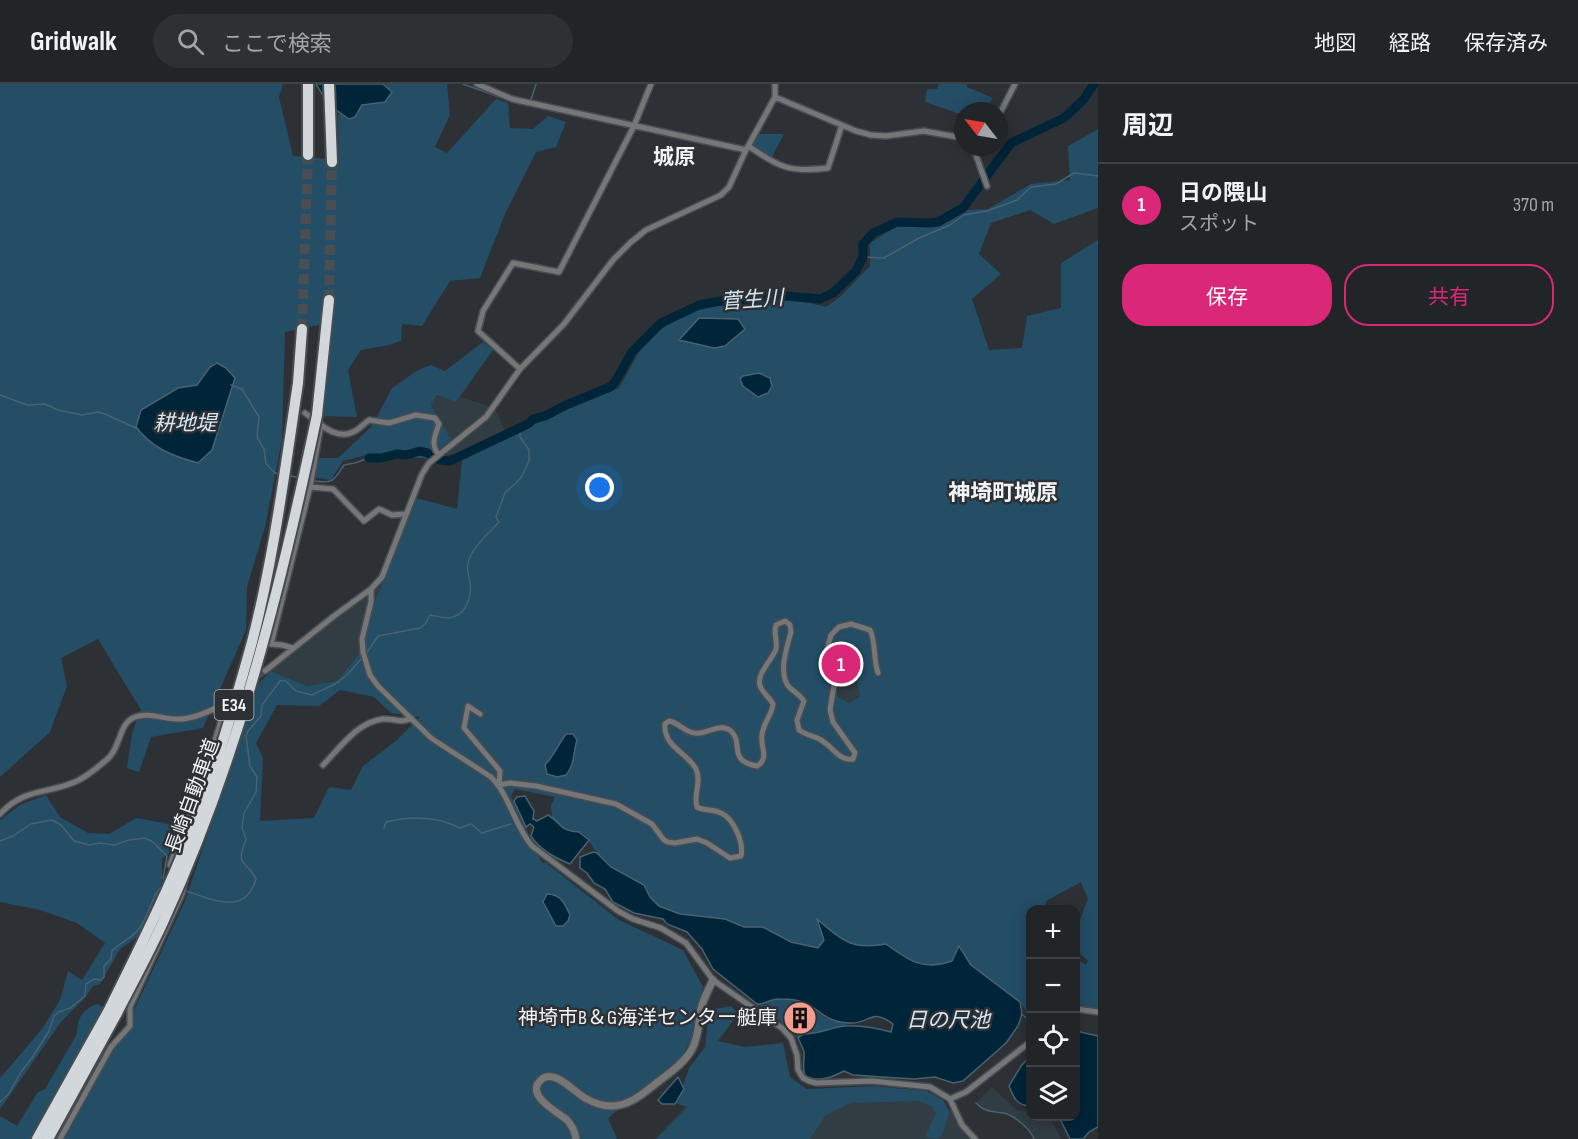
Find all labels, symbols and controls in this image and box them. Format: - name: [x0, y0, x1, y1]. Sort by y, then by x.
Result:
- search box: [153, 14, 573, 68]
- text: Gridwalk: [30, 25, 117, 58]
- icon: search: [174, 25, 207, 58]
- text: ここで検索: [222, 31, 332, 58]
- text: 地図: [1314, 31, 1356, 56]
- text: 経路: [1389, 31, 1431, 56]
- text: 保存済み: [1464, 31, 1548, 56]
- north arrow: [954, 102, 1008, 156]
- text: 周辺: [1122, 111, 1174, 142]
- district label: 城原: [653, 145, 695, 170]
- text: 日の隈山: [1179, 180, 1267, 207]
- text: 1: [1138, 193, 1145, 217]
- text: 370 m: [1513, 193, 1554, 217]
- text: スポット: [1179, 212, 1259, 236]
- button: 保存: [1122, 264, 1332, 326]
- button: 共有: [1344, 264, 1554, 326]
- water label: 菅生川: [720, 285, 786, 315]
- water label: 耕地堤: [154, 411, 218, 436]
- your location: [585, 473, 614, 502]
- district label: 神埼町城原: [948, 480, 1058, 507]
- pin: 1: [822, 642, 860, 686]
- road number: E34: [214, 690, 254, 720]
- street label: 長崎自動車道: [161, 736, 225, 856]
- map controls: [1026, 905, 1080, 1121]
- button: +: [1026, 905, 1080, 959]
- button: −: [1026, 959, 1080, 1013]
- building icon: 神埼市B＆G海洋センター艇庫: [782, 1000, 818, 1036]
- place label: 神埼市B＆G海洋センター艇庫: [518, 1006, 777, 1030]
- water label: 日の尺池: [906, 1008, 992, 1033]
- button: locate: [1026, 1013, 1080, 1067]
- button: layers: [1026, 1067, 1080, 1121]

